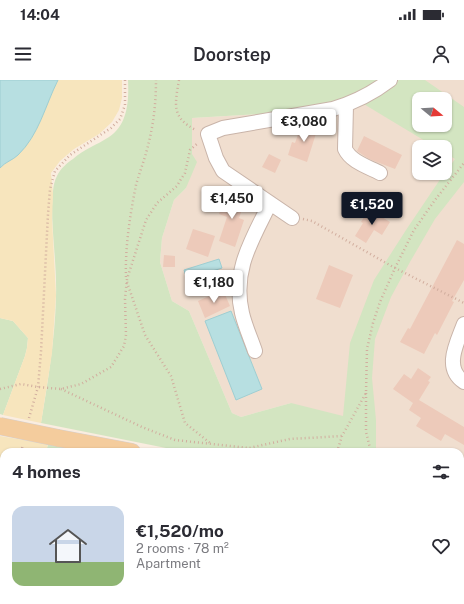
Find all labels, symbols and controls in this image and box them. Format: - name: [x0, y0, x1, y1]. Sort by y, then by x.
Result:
- text: 14:04: [20, 6, 60, 23]
- icon: menu: [12, 43, 34, 65]
- icon: person: [430, 43, 452, 65]
- text: Doorstep: [193, 44, 271, 65]
- north arrow: [412, 92, 452, 132]
- map controls: [412, 92, 452, 180]
- pin: €3,080: [271, 109, 337, 143]
- text: €3,080: [281, 114, 327, 129]
- button: layers: [412, 140, 452, 180]
- pin: €1,450: [199, 186, 265, 220]
- text: €1,450: [210, 191, 254, 206]
- pin: €1,520: [339, 192, 405, 226]
- text: €1,520: [350, 197, 394, 212]
- pin: €1,180: [181, 270, 247, 304]
- text: €1,180: [194, 275, 234, 290]
- icon: filters: [430, 461, 452, 483]
- text: 4 homes: [12, 462, 81, 482]
- text: €1,520/mo: [136, 521, 224, 541]
- icon: home: [44, 522, 92, 570]
- icon: heart: [430, 535, 452, 557]
- text: 2 rooms · 78 m²: [136, 541, 229, 556]
- text: Apartment: [136, 556, 201, 571]

